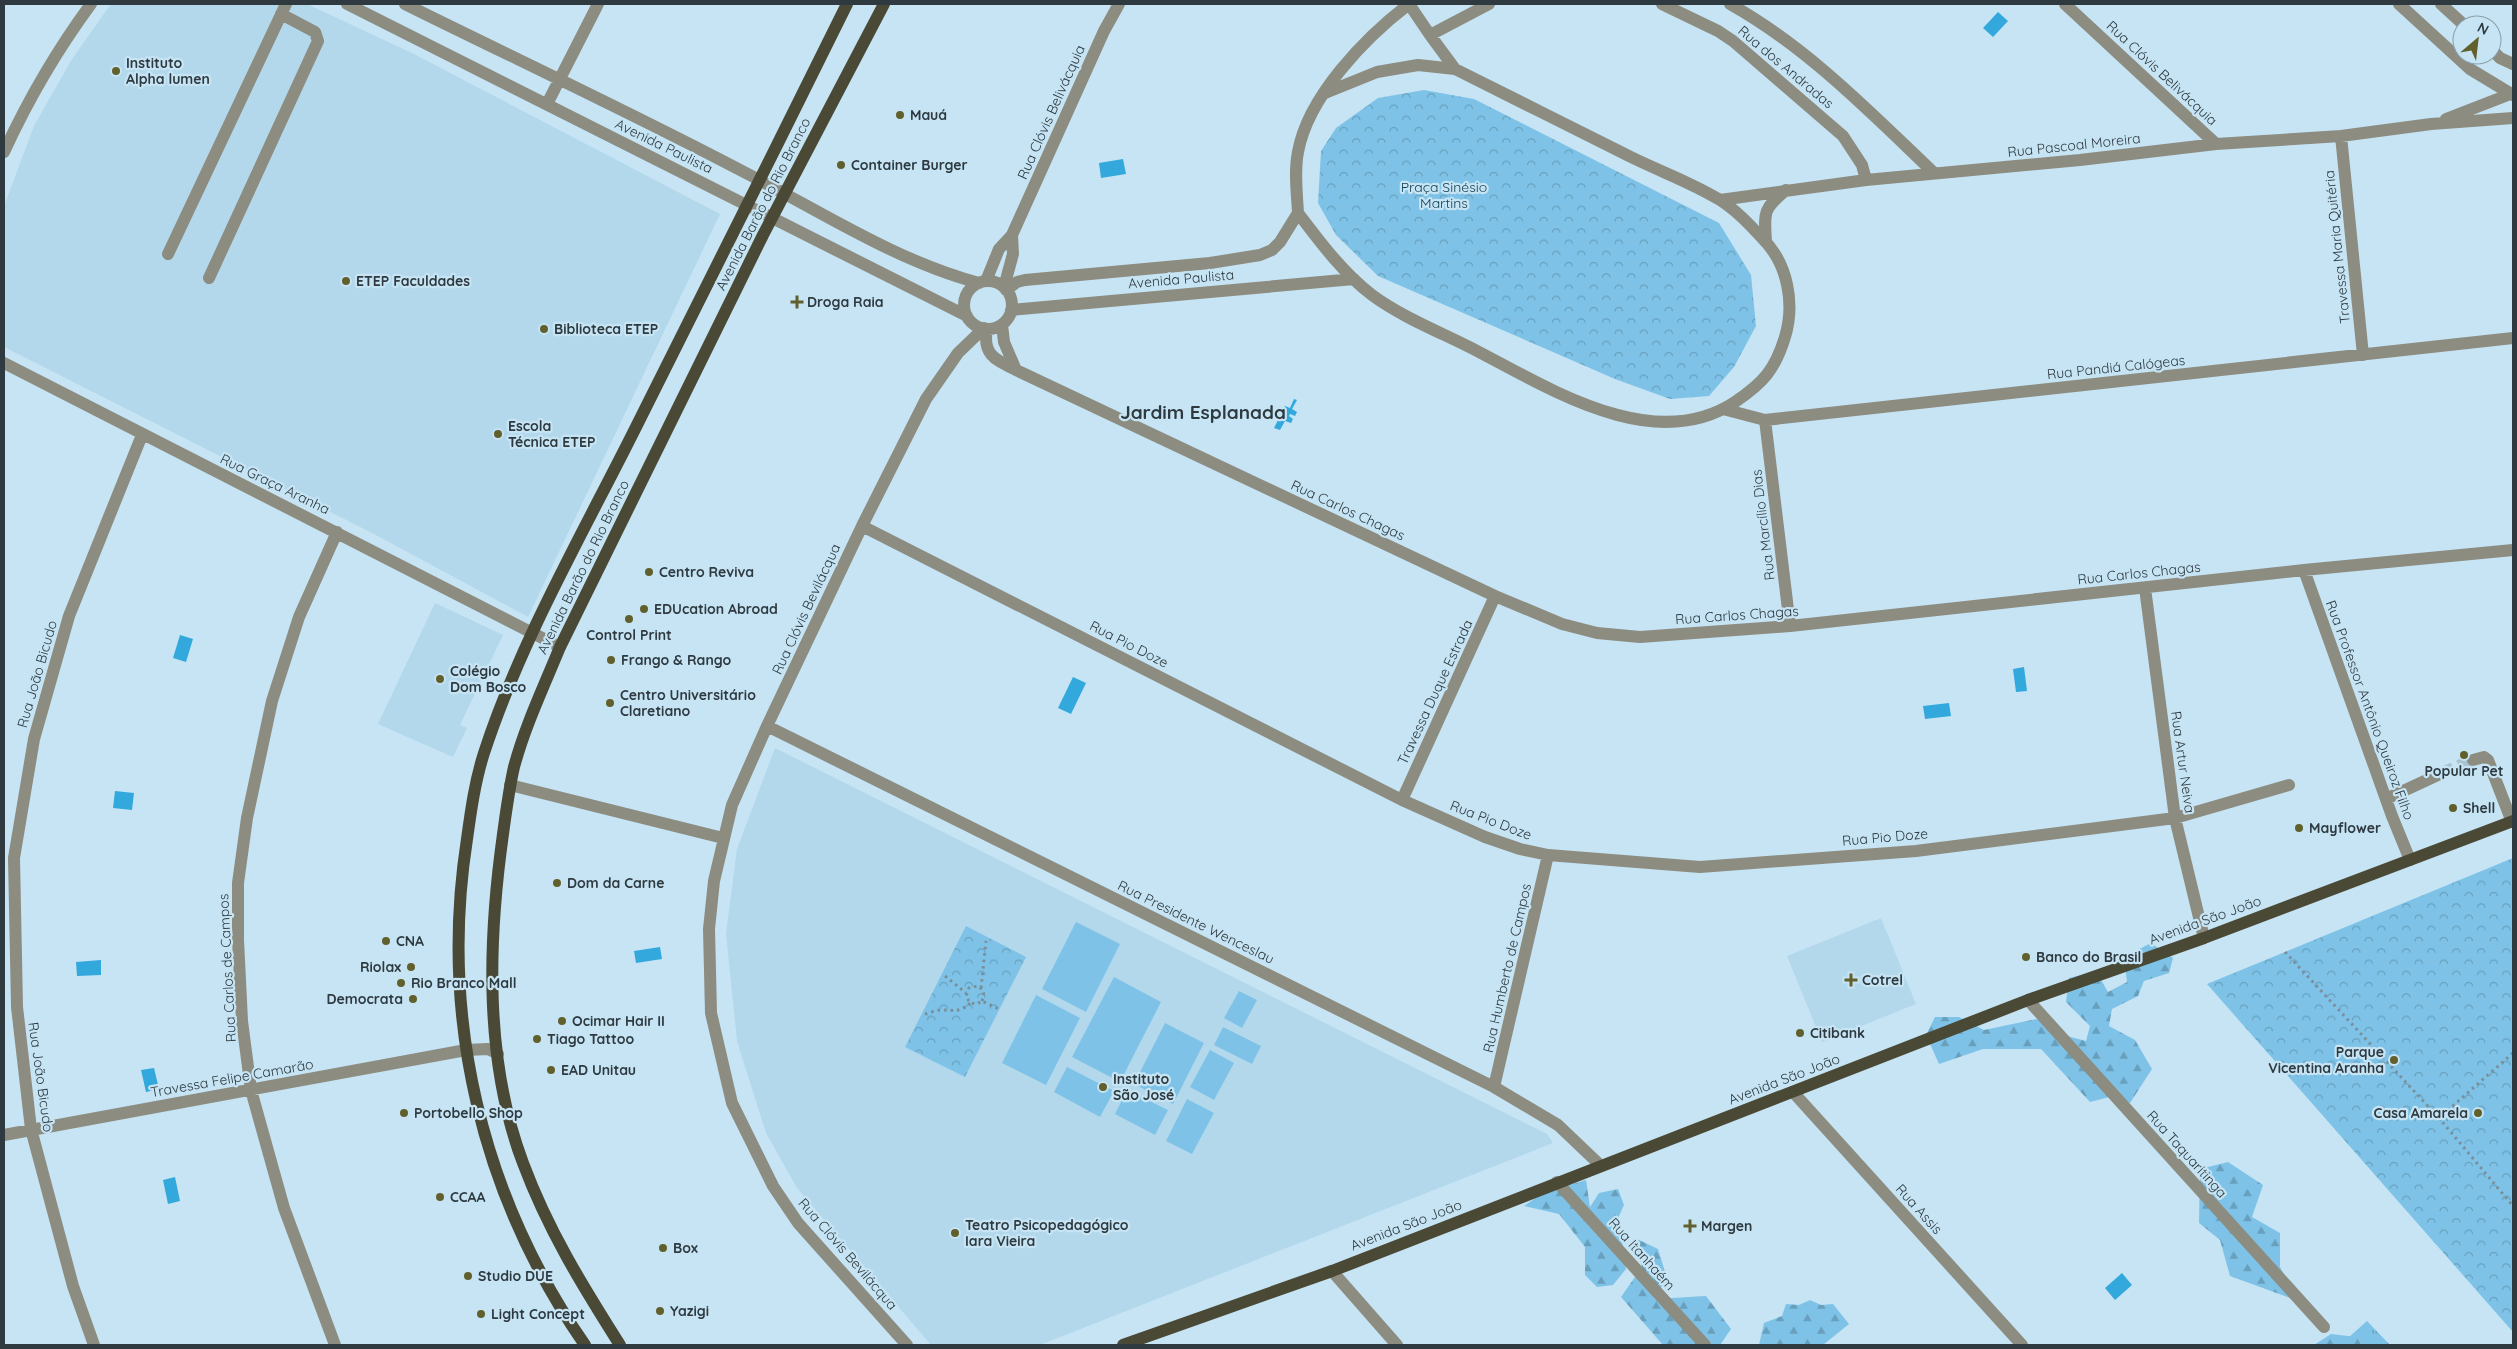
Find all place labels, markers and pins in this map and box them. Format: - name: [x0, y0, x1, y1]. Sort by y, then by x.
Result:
- place label: Instituto Alpha lumen: [126, 54, 210, 88]
- marker: Instituto Alpha lumen: [110, 65, 122, 77]
- place label: Mauá: [910, 106, 947, 124]
- marker: Mauá: [894, 109, 906, 121]
- place label: Container Burger: [851, 156, 968, 174]
- marker: Container Burger: [835, 159, 847, 171]
- place label: ETEP Faculdades: [356, 272, 470, 290]
- marker: ETEP Faculdades: [340, 275, 352, 287]
- place label: Droga Raia: [807, 293, 884, 311]
- marker: Droga Raia: [791, 296, 803, 308]
- place label: Biblioteca ETEP: [554, 320, 658, 338]
- marker: Biblioteca ETEP: [538, 323, 550, 335]
- place label: Escola Técnica ETEP: [508, 417, 596, 451]
- marker: Escola Técnica ETEP: [492, 428, 504, 440]
- place label: Centro Reviva: [659, 563, 754, 581]
- marker: Centro Reviva: [643, 566, 655, 578]
- place label: EDUcation Abroad: [654, 600, 778, 618]
- marker: EDUcation Abroad: [638, 603, 650, 615]
- marker: Control Print: [623, 613, 635, 625]
- place label: Control Print: [586, 626, 672, 644]
- place label: Frango & Rango: [621, 651, 731, 669]
- marker: Frango & Rango: [605, 654, 617, 666]
- place label: Colégio Dom Bosco: [450, 662, 527, 696]
- marker: Colégio Dom Bosco: [434, 673, 446, 685]
- place label: Centro Universitário Claretiano: [620, 686, 756, 720]
- marker: Centro Universitário Claretiano: [604, 697, 616, 709]
- marker: Popular Pet: [2458, 749, 2470, 761]
- place label: Popular Pet: [2425, 762, 2504, 780]
- place label: Shell: [2463, 799, 2495, 817]
- marker: Shell: [2447, 802, 2459, 814]
- place label: Mayflower: [2309, 819, 2381, 837]
- marker: Mayflower: [2293, 822, 2305, 834]
- place label: Dom da Carne: [567, 874, 664, 892]
- marker: Dom da Carne: [551, 877, 563, 889]
- place label: CNA: [396, 932, 424, 950]
- marker: CNA: [380, 935, 392, 947]
- place label: Banco do Brasil: [2036, 948, 2141, 966]
- marker: Banco do Brasil: [2020, 951, 2032, 963]
- place label: Riolax: [360, 958, 401, 976]
- marker: Riolax: [405, 961, 417, 973]
- place label: Cotrel: [1862, 971, 1903, 989]
- marker: Cotrel: [1844, 973, 1858, 987]
- place label: Rio Branco Mall: [411, 974, 517, 992]
- marker: Rio Branco Mall: [395, 977, 407, 989]
- place label: Democrata: [326, 990, 403, 1008]
- marker: Democrata: [407, 993, 419, 1005]
- place label: Ocimar Hair II: [572, 1012, 665, 1030]
- marker: Ocimar Hair II: [556, 1015, 568, 1027]
- place label: Citibank: [1810, 1024, 1865, 1042]
- marker: Citibank: [1794, 1027, 1806, 1039]
- place label: Tiago Tattoo: [547, 1030, 634, 1048]
- marker: Tiago Tattoo: [531, 1033, 543, 1045]
- place label: Parque Vicentina Aranha: [2268, 1043, 2384, 1077]
- marker: Parque Vicentina Aranha: [2388, 1054, 2400, 1066]
- place label: EAD Unitau: [561, 1061, 636, 1079]
- marker: EAD Unitau: [545, 1064, 557, 1076]
- place label: Instituto São José: [1113, 1070, 1174, 1104]
- marker: Instituto São José: [1097, 1081, 1109, 1093]
- place label: Portobello Shop: [414, 1104, 523, 1122]
- place label: Casa Amarela: [2374, 1104, 2468, 1122]
- marker: Portobello Shop: [398, 1107, 410, 1119]
- marker: Casa Amarela: [2472, 1107, 2484, 1119]
- place label: CCAA: [450, 1188, 486, 1206]
- marker: CCAA: [434, 1191, 446, 1203]
- place label: Teatro Psicopedagógico Iara Vieira: [965, 1216, 1129, 1250]
- place label: Margen: [1701, 1217, 1752, 1235]
- marker: Margen: [1683, 1219, 1697, 1233]
- marker: Teatro Psicopedagógico Iara Vieira: [949, 1227, 961, 1239]
- place label: Box: [673, 1239, 698, 1257]
- marker: Box: [657, 1242, 669, 1254]
- place label: Studio DUE: [478, 1267, 553, 1285]
- marker: Studio DUE: [462, 1270, 474, 1282]
- place label: Yazigi: [670, 1302, 709, 1320]
- place label: Light Concept: [491, 1305, 585, 1323]
- marker: Yazigi: [654, 1305, 666, 1317]
- marker: Light Concept: [475, 1308, 487, 1320]

